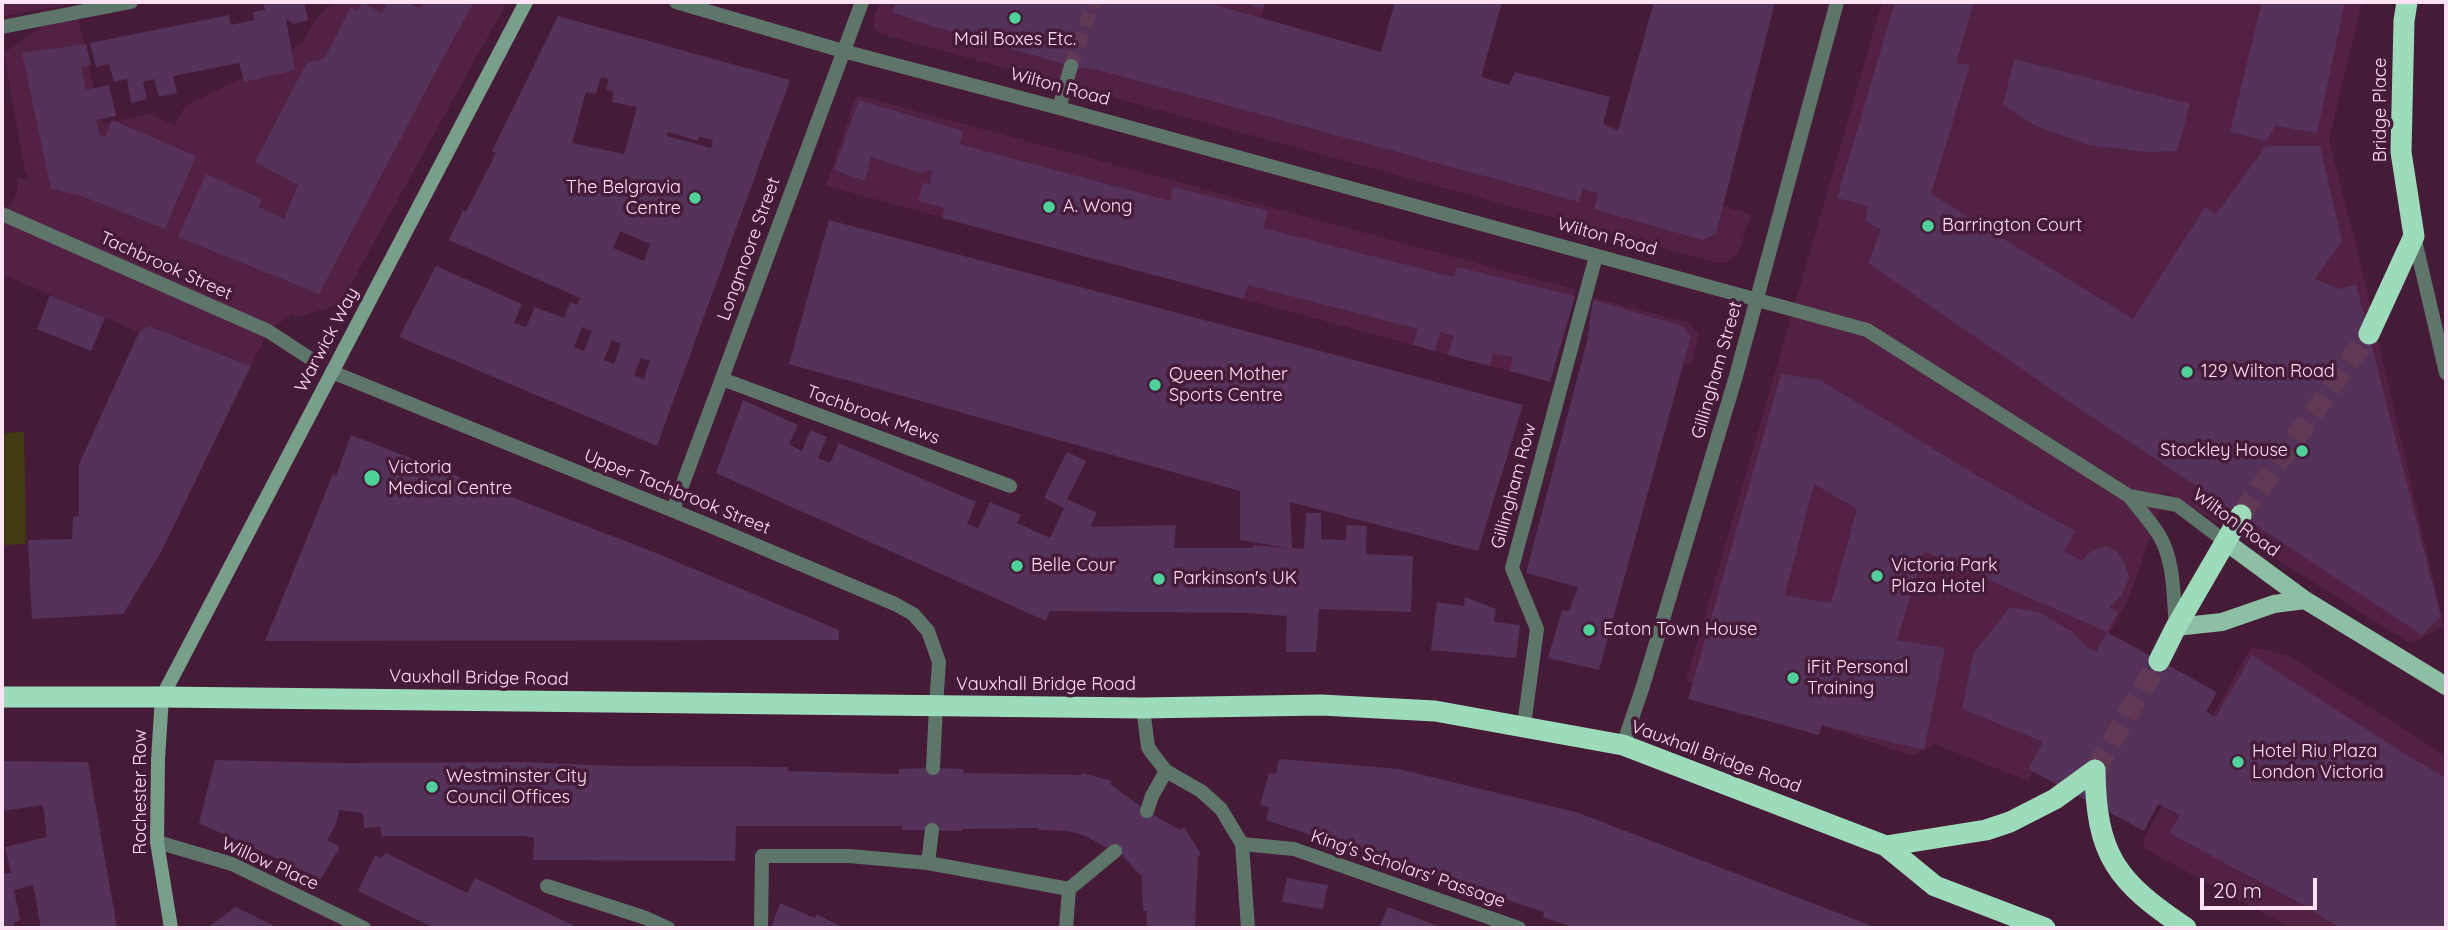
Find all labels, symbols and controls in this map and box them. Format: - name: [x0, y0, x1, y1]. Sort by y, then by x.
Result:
- marker: Mail Boxes Etc.: [1007, 10, 1023, 26]
- place label: Mail Boxes Etc.: [954, 29, 1076, 51]
- street label: Bridge Place: [2370, 58, 2392, 162]
- street label: Wilton Road: [1008, 63, 1112, 111]
- street label: Longmoore Street: [713, 174, 785, 324]
- place label: The Belgravia Centre: [566, 177, 681, 220]
- marker: The Belgravia Centre: [687, 190, 703, 206]
- place label: A. Wong: [1063, 196, 1132, 218]
- marker: A. Wong: [1041, 199, 1057, 215]
- street label: Wilton Road: [1555, 213, 1659, 261]
- place label: Barrington Court: [1942, 215, 2082, 237]
- marker: Barrington Court: [1920, 218, 1936, 234]
- street label: Tachbrook Street: [97, 227, 235, 305]
- street label: Warwick Way: [290, 284, 364, 396]
- street label: Gillingham Street: [1687, 299, 1747, 441]
- place label: 129 Wilton Road: [2201, 361, 2335, 383]
- place label: Queen Mother Sports Centre: [1169, 364, 1288, 406]
- marker: 129 Wilton Road: [2179, 364, 2195, 380]
- marker: Queen Mother Sports Centre: [1147, 377, 1163, 393]
- street label: Tachbrook Mews: [803, 381, 943, 449]
- street label: Gillingham Row: [1487, 421, 1541, 551]
- place label: Stockley House: [2160, 440, 2288, 462]
- marker: Stockley House: [2294, 443, 2310, 459]
- street label: Upper Tachbrook Street: [581, 445, 773, 539]
- place label: Victoria Medical Centre: [388, 457, 512, 500]
- marker: Victoria Medical Centre: [362, 468, 382, 488]
- street label: Wilton Road: [2188, 484, 2284, 562]
- place label: Belle Cour: [1031, 555, 1116, 577]
- place label: Victoria Park Plaza Hotel: [1891, 555, 1998, 598]
- marker: Belle Cour: [1009, 558, 1025, 574]
- place label: Parkinson's UK: [1173, 568, 1297, 590]
- marker: Victoria Park Plaza Hotel: [1869, 568, 1885, 584]
- marker: Parkinson's UK: [1151, 571, 1167, 587]
- place label: Eaton Town House: [1603, 619, 1757, 641]
- marker: Eaton Town House: [1581, 622, 1597, 638]
- place label: iFit Personal Training: [1807, 657, 1908, 700]
- street label: Vauxhall Bridge Road: [389, 666, 569, 690]
- marker: iFit Personal Training: [1785, 670, 1801, 686]
- street label: Vauxhall Bridge Road: [956, 674, 1136, 696]
- street label: Vauxhall Bridge Road: [1628, 716, 1804, 798]
- street label: Rochester Row: [130, 729, 152, 855]
- place label: Hotel Riu Plaza London Victoria: [2252, 741, 2384, 784]
- marker: Hotel Riu Plaza London Victoria: [2230, 754, 2246, 770]
- place label: Westminster City Council Offices: [446, 766, 587, 808]
- marker: Westminster City Council Offices: [424, 779, 440, 795]
- street label: King's Scholars' Passage: [1308, 826, 1508, 912]
- street label: Willow Place: [218, 833, 322, 895]
- scale bar: [2203, 864, 2320, 908]
- text: 20 m: [2213, 877, 2262, 903]

